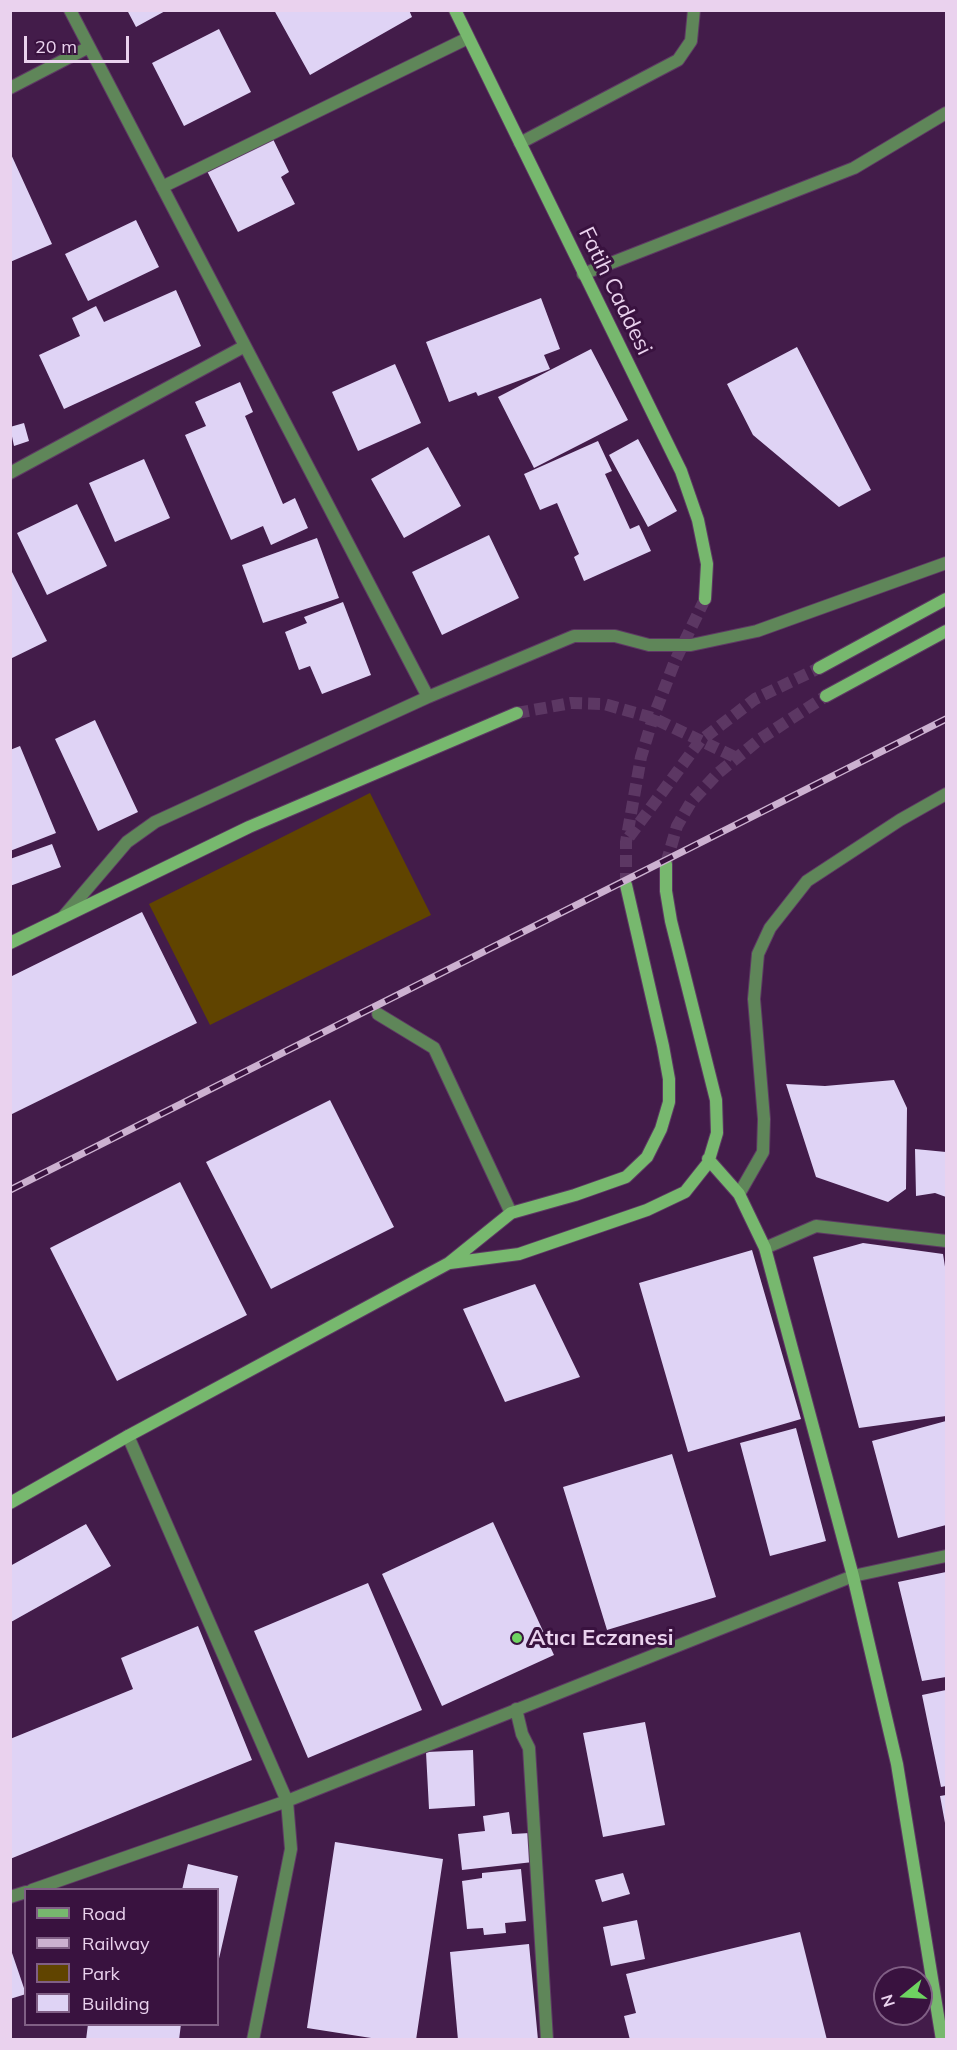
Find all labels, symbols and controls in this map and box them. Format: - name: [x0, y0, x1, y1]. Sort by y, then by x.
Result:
- scale bar: [27, 24, 132, 62]
- text: 20 m: [35, 35, 77, 58]
- street label: Fatih Caddesi: [573, 223, 657, 359]
- place label: Atıcı Eczanesi: [529, 1625, 673, 1651]
- marker: Atıcı Eczanesi: [510, 1631, 524, 1645]
- legend: [24, 1888, 219, 2026]
- text: Road: [82, 1902, 126, 1925]
- text: Railway: [82, 1932, 150, 1955]
- text: Park: [82, 1962, 120, 1985]
- north arrow: [873, 1966, 933, 2026]
- text: Building: [82, 1992, 150, 2015]
- text: N: [876, 1992, 899, 2010]

